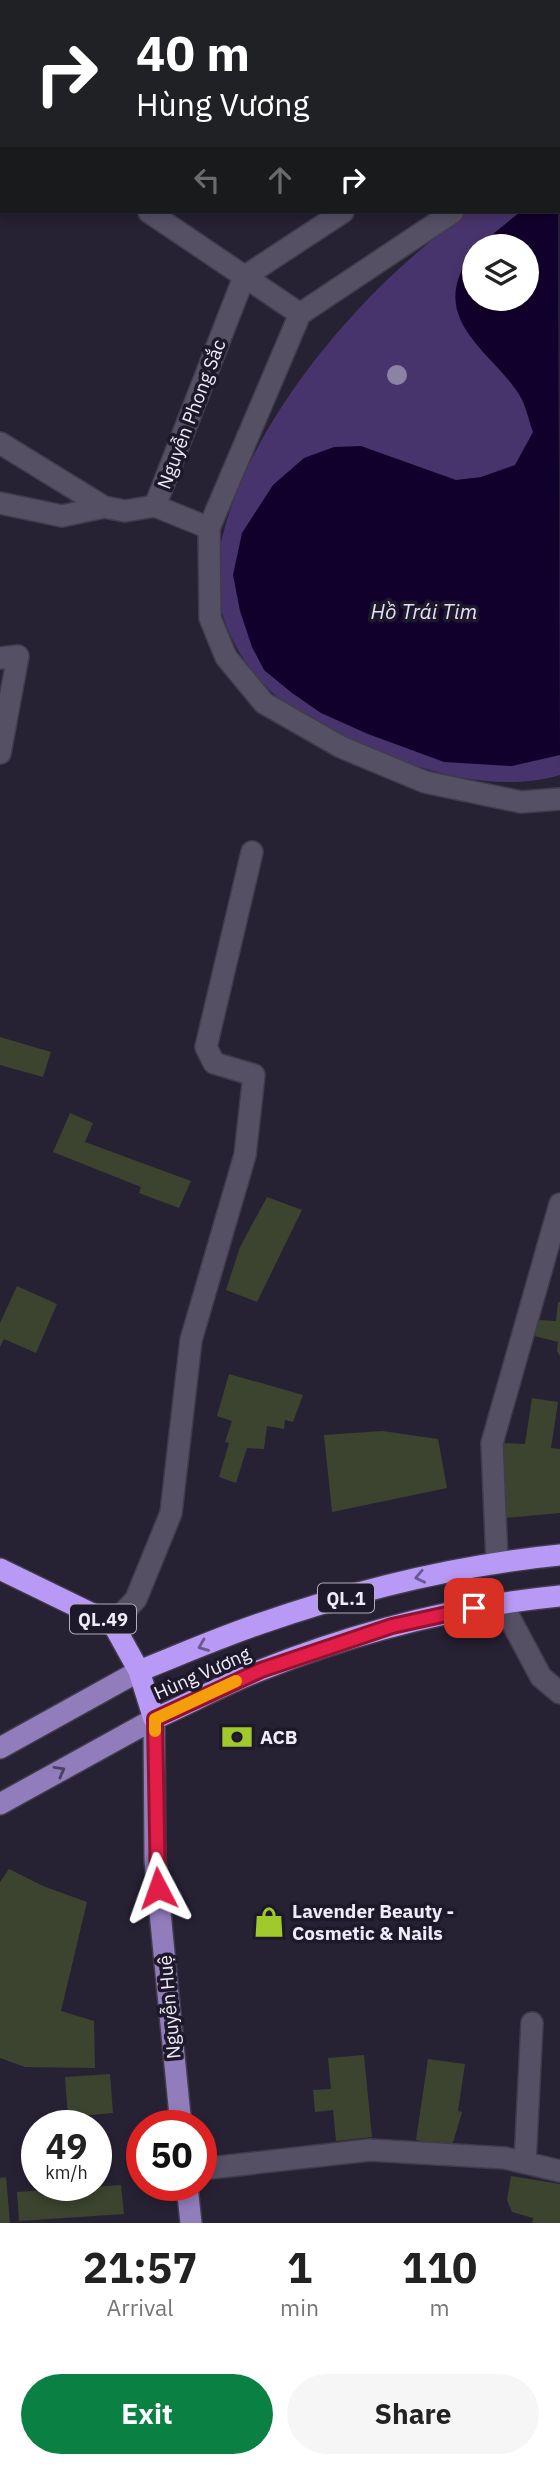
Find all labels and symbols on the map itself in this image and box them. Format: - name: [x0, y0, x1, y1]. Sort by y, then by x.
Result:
- street label: Nguyễn Phong Sắc: [151, 335, 231, 492]
- water label: Hồ Trái Tim: [371, 597, 477, 625]
- one-way arrow: [414, 1569, 426, 1584]
- pin: [444, 1578, 504, 1638]
- road number: QL.1: [318, 1583, 374, 1612]
- road number: QL.49: [70, 1604, 136, 1634]
- one-way arrow: [198, 1637, 210, 1651]
- street label: Hùng Vương: [150, 1641, 254, 1705]
- bank icon: ACB: [220, 1720, 254, 1754]
- place label: ACB: [260, 1725, 298, 1749]
- one-way arrow: [52, 1766, 65, 1779]
- position arrow: [121, 1851, 195, 1925]
- place label: Lavender Beauty - Cosmetic & Nails: [292, 1899, 454, 1945]
- shop icon: Lavender Beauty - Cosmetic & Nails: [252, 1905, 286, 1939]
- street label: Nguyễn Huệ: [153, 1954, 185, 2060]
- speed limit sign: 50: [126, 2110, 217, 2201]

